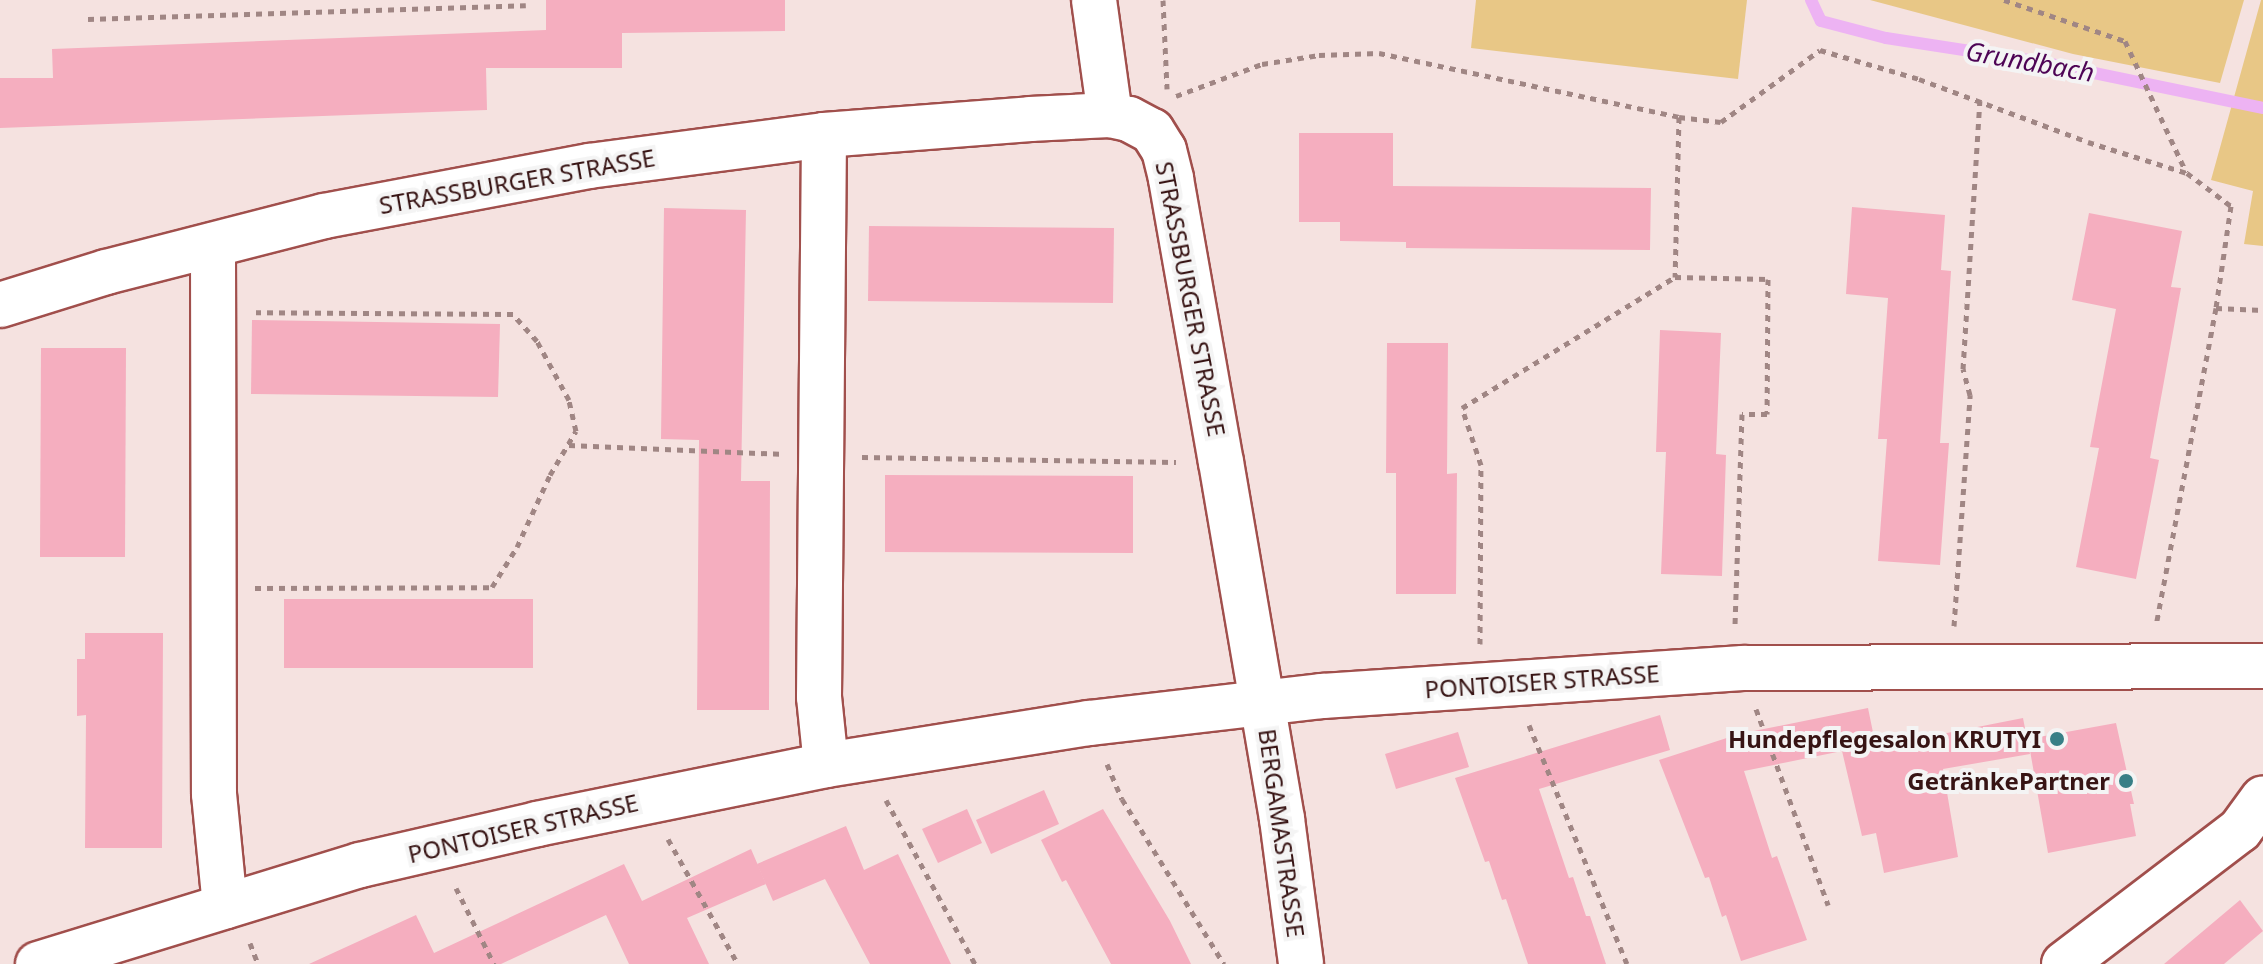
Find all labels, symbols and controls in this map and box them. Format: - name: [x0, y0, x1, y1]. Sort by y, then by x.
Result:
- water label: Grundbach: [1963, 35, 2097, 89]
- street label: STRASSBURGER STRASSE: [377, 143, 657, 219]
- street label: STRASSBURGER STRASSE: [1150, 159, 1232, 439]
- street label: PONTOISER STRASSE: [1424, 658, 1660, 704]
- place label: Hundepflegesalon KRUTYI: [1728, 725, 2041, 753]
- street label: BERGAMASTRASSE: [1253, 727, 1311, 939]
- marker: Hundepflegesalon KRUTYI: [2048, 730, 2066, 748]
- place label: GetränkePartner: [1907, 767, 2110, 795]
- marker: GetränkePartner: [2117, 772, 2135, 790]
- street label: PONTOISER STRASSE: [405, 787, 641, 869]

